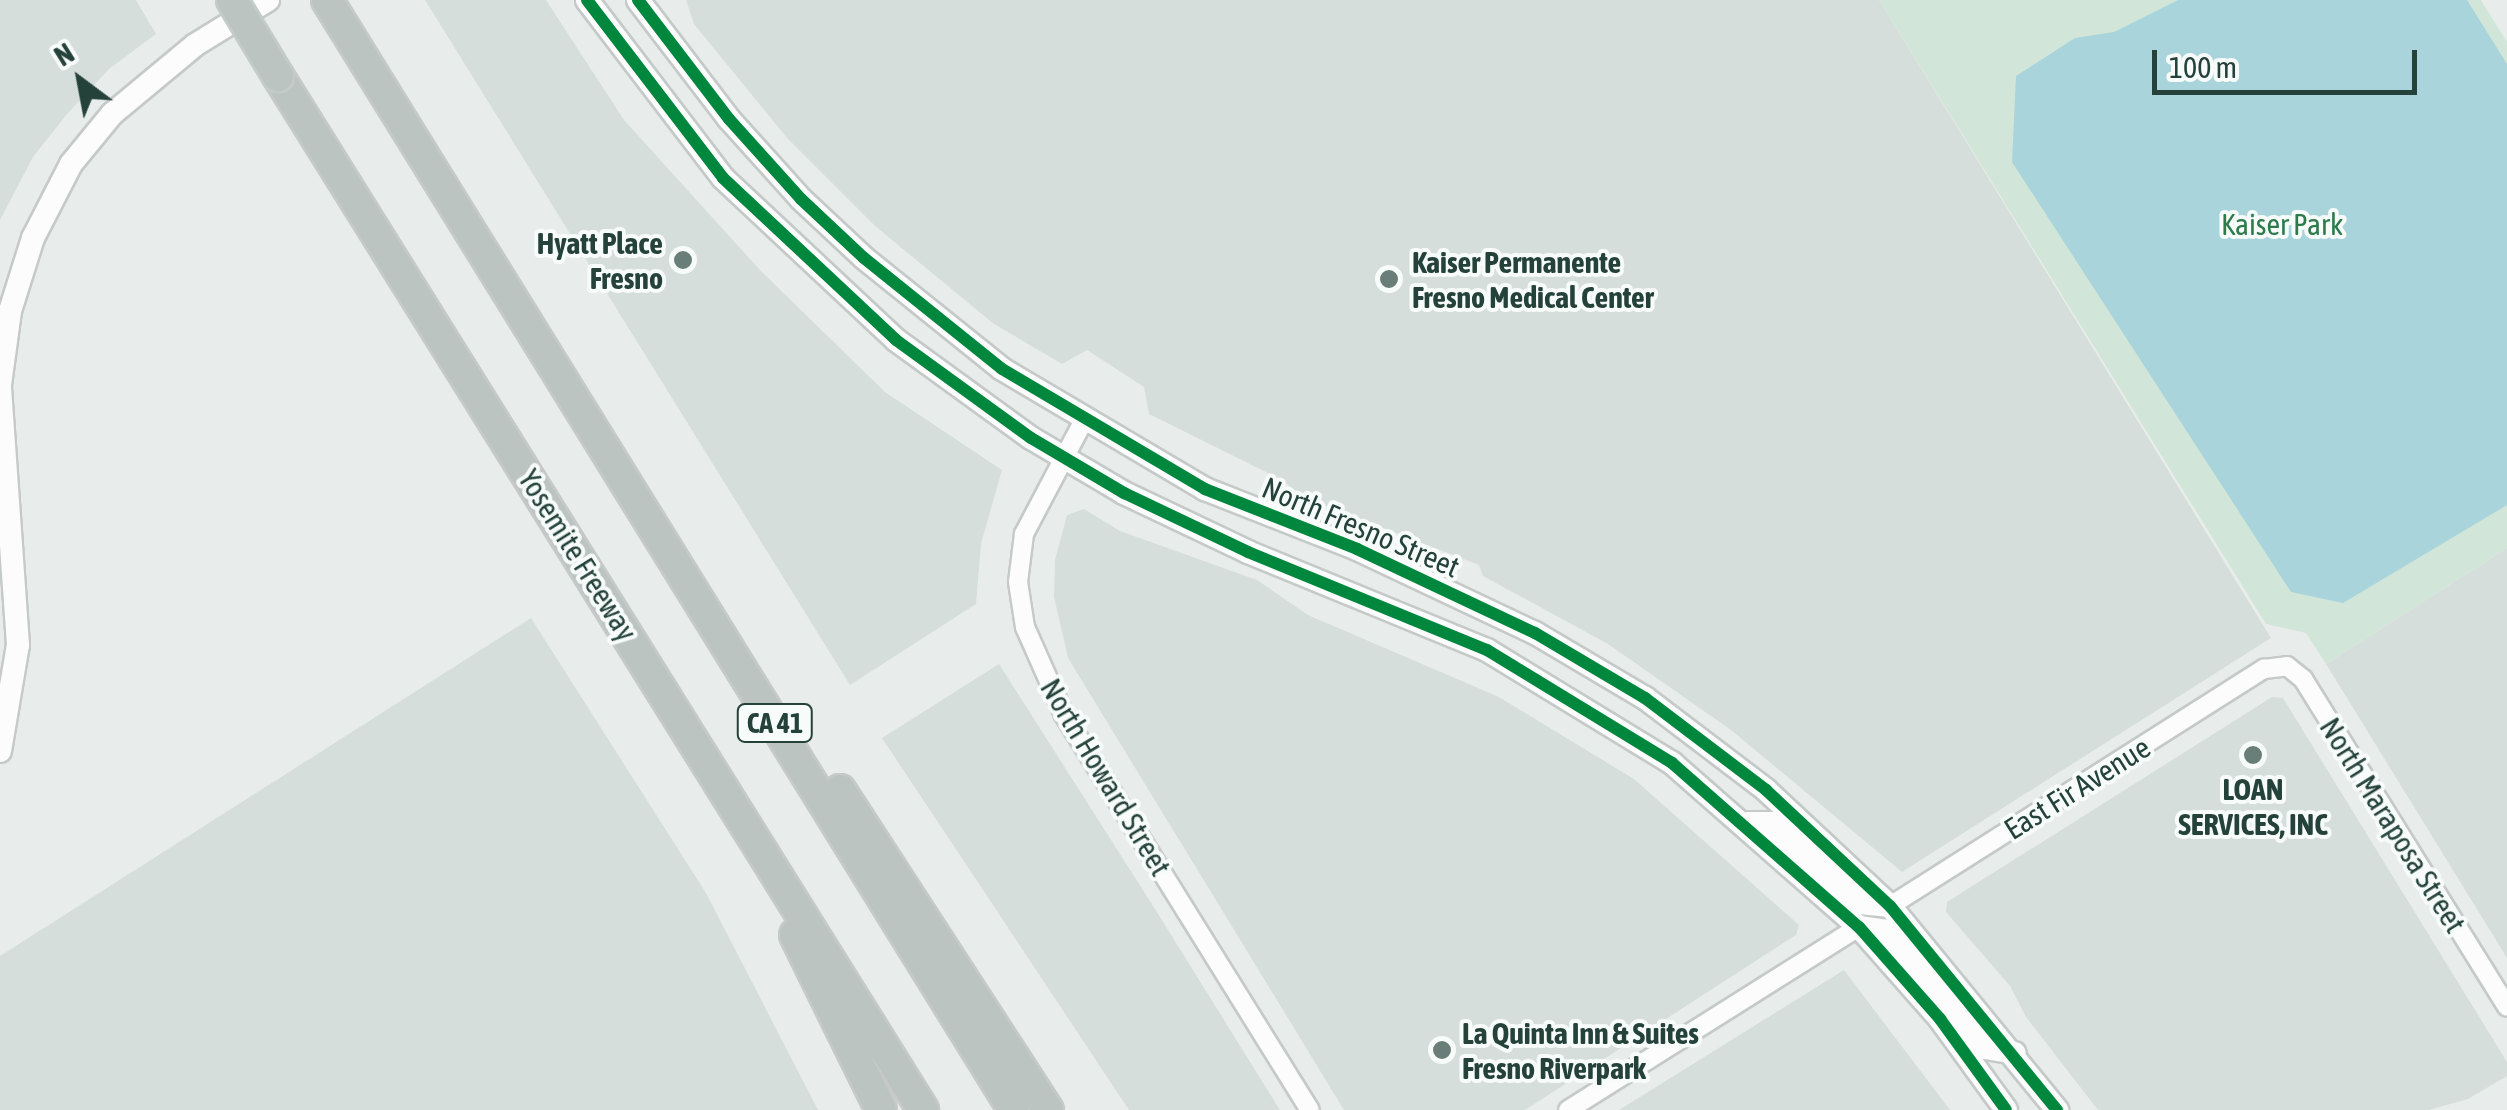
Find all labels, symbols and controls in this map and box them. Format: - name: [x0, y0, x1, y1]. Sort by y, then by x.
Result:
- north arrow: [30, 30, 130, 130]
- scale bar: [2157, 30, 2422, 92]
- text: N: [49, 37, 80, 73]
- text: 100 m: [2169, 50, 2237, 84]
- park label: Kaiser Park: [2221, 206, 2343, 242]
- place label: Hyatt Place Fresno: [537, 225, 663, 296]
- place label: Kaiser Permanente Fresno Medical Center: [1412, 244, 1654, 314]
- marker: Hyatt Place Fresno: [672, 249, 694, 271]
- marker: Kaiser Permanente Fresno Medical Center: [1376, 266, 1402, 292]
- street label: Yosemite Freeway: [511, 463, 645, 647]
- street label: North Fresno Street: [1257, 469, 1465, 585]
- street label: North Howard Street: [1033, 672, 1179, 882]
- road number: CA 41: [735, 700, 815, 746]
- street label: North Maraposa Street: [2312, 711, 2474, 939]
- street label: East Fir Avenue: [1997, 729, 2157, 847]
- marker: LOAN SERVICES, INC: [2242, 744, 2264, 766]
- place label: LOAN SERVICES, INC: [2178, 771, 2328, 842]
- place label: La Quinta Inn & Suites Fresno Riverpark: [1462, 1015, 1699, 1086]
- marker: La Quinta Inn & Suites Fresno Riverpark: [1431, 1039, 1453, 1061]

